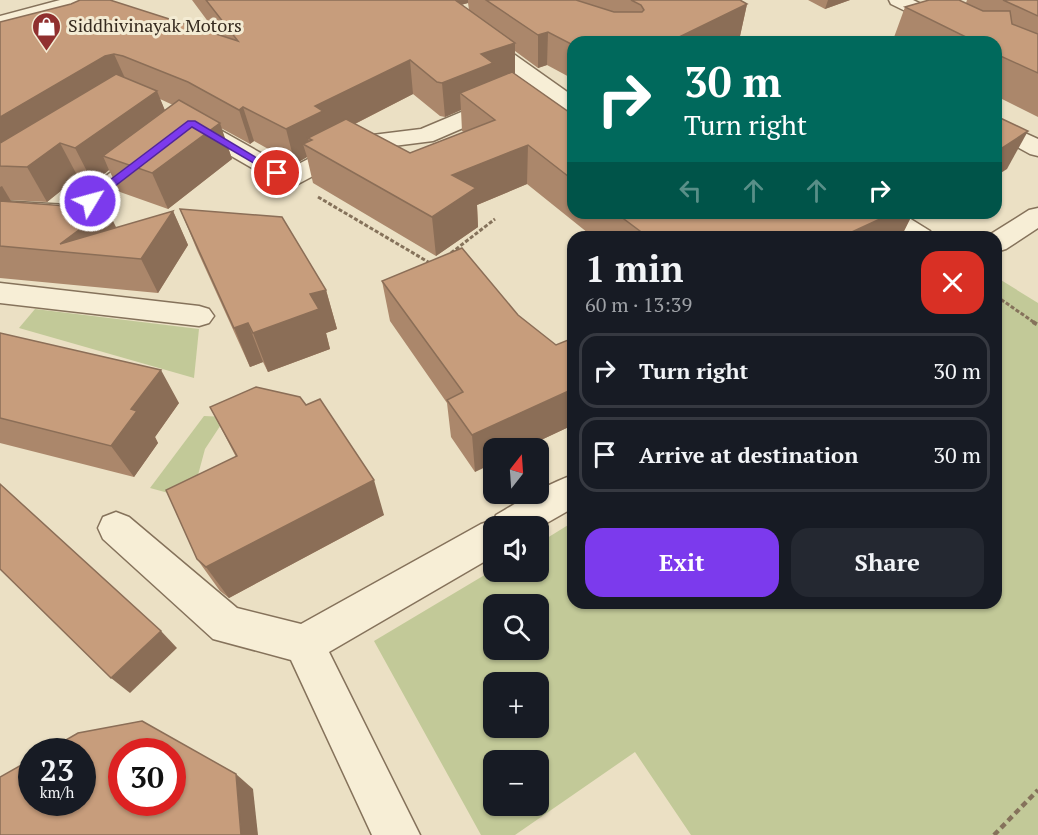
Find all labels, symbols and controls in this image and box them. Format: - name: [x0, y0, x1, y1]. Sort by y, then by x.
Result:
- shop icon: Siddhivinayak Motors: [31, 10, 63, 52]
- place label: Siddhivinayak Motors: [68, 13, 242, 37]
- text: 30 m: [684, 53, 782, 109]
- icon: right: [585, 60, 663, 138]
- text: Turn right: [684, 107, 807, 143]
- pin: [251, 147, 302, 198]
- icon: arrive: [260, 156, 293, 189]
- position arrow: [58, 169, 122, 233]
- icon: left: [674, 174, 707, 207]
- icon: ahead: [737, 174, 770, 207]
- icon: ahead: [800, 174, 833, 207]
- icon: right: [863, 174, 896, 207]
- text: 1 min: [585, 245, 683, 292]
- button: close: [921, 251, 984, 314]
- text: 60 m · 13:39: [585, 291, 692, 318]
- icon: right: [588, 354, 621, 387]
- text: Turn right: [639, 356, 748, 385]
- text: 30 m: [933, 356, 981, 385]
- north arrow: [483, 438, 549, 504]
- map controls: [483, 438, 549, 816]
- icon: arrive: [588, 438, 621, 471]
- text: Arrive at destination: [639, 440, 858, 469]
- text: 30 m: [933, 440, 981, 469]
- button: sound: [483, 516, 549, 582]
- button: Exit: [585, 528, 779, 597]
- button: Share: [791, 528, 984, 597]
- button: search: [483, 594, 549, 660]
- button: +: [483, 672, 549, 738]
- speed limit sign: 30: [108, 738, 186, 816]
- text: 23: [40, 750, 74, 790]
- button: −: [483, 750, 549, 816]
- text: km/h: [40, 782, 74, 802]

